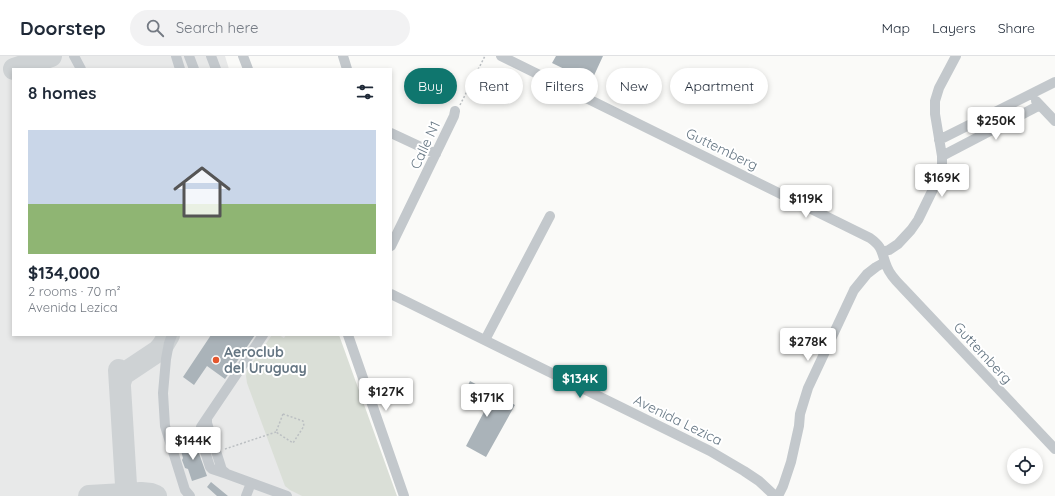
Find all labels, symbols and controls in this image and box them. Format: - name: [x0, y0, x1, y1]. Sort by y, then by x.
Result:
- search box: [130, 10, 410, 46]
- text: Doorstep: [20, 16, 106, 40]
- icon: search: [144, 17, 166, 39]
- text: Search here: [176, 18, 258, 37]
- text: Map: [881, 19, 910, 37]
- text: Layers: [932, 19, 976, 37]
- text: Share: [998, 19, 1035, 37]
- chip: Buy: [404, 68, 457, 104]
- chip: Rent: [465, 68, 523, 104]
- chip: Filters: [531, 68, 598, 104]
- chip: New: [606, 68, 662, 104]
- chip: Apartment: [670, 68, 768, 104]
- icon: filters: [354, 81, 376, 103]
- text: 8 homes: [28, 82, 97, 103]
- pin: $250K: [968, 107, 1024, 141]
- text: $250K: [976, 112, 1016, 128]
- street label: Calle N1: [406, 118, 444, 172]
- street label: Guttemberg: [683, 124, 761, 174]
- icon: home: [166, 156, 238, 228]
- pin: $169K: [914, 164, 970, 198]
- text: $169K: [924, 169, 960, 185]
- pin: $119K: [778, 185, 834, 219]
- text: $119K: [789, 190, 823, 206]
- text: $134,000: [28, 262, 100, 283]
- text: 2 rooms · 70 m²: [28, 283, 121, 299]
- text: Avenida Lezica: [28, 299, 118, 315]
- street label: Guttemberg: [950, 318, 1016, 388]
- pin: $278K: [780, 328, 836, 362]
- text: $278K: [789, 333, 827, 349]
- place label: Aeroclub del Uruguay: [224, 343, 307, 377]
- marker: Aeroclub del Uruguay: [211, 355, 221, 365]
- pin: $134K: [552, 365, 608, 399]
- text: $134K: [562, 370, 598, 386]
- pin: $127K: [358, 378, 414, 412]
- text: $127K: [368, 383, 404, 399]
- pin: $171K: [459, 384, 515, 418]
- text: $171K: [470, 389, 504, 405]
- street label: Avenida Lezica: [631, 391, 725, 449]
- pin: $144K: [165, 427, 221, 461]
- text: $144K: [175, 432, 211, 448]
- map controls: [1007, 448, 1043, 484]
- button: locate: [1007, 448, 1043, 484]

